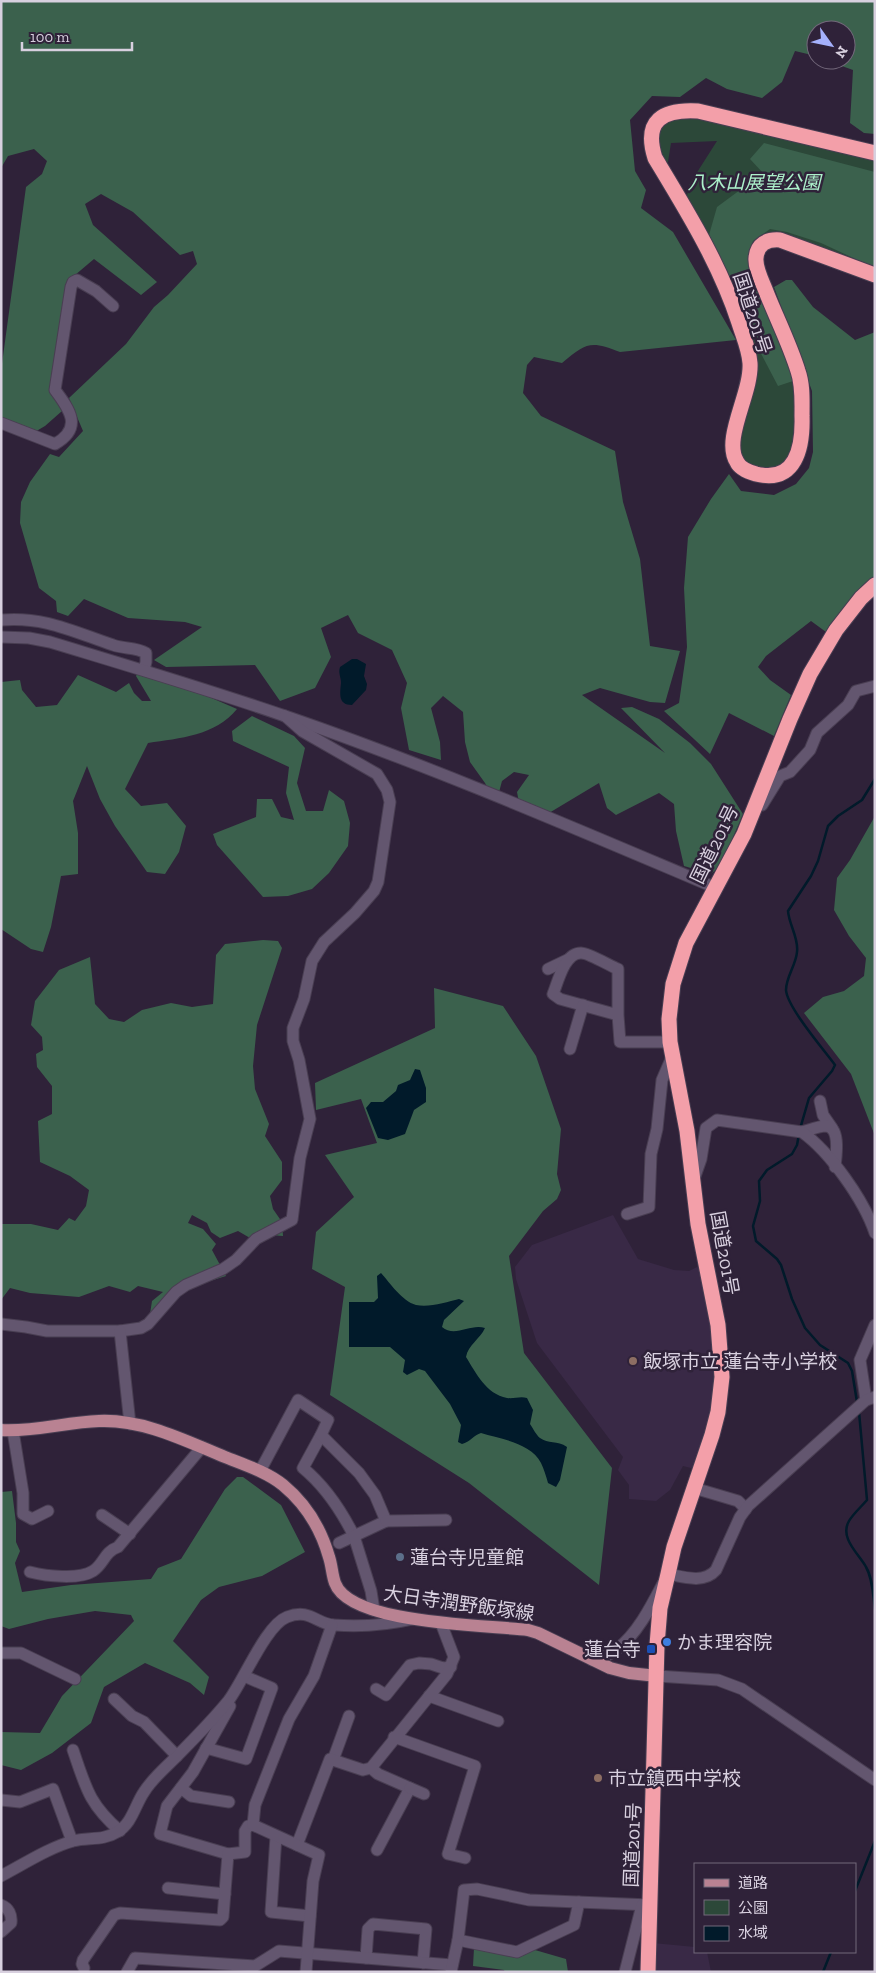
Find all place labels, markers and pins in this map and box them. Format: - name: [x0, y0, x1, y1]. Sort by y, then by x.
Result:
- place label: 飯塚市立 蓮台寺小学校: [643, 1350, 837, 1373]
- marker: 飯塚市立 蓮台寺小学校: [627, 1355, 639, 1367]
- place label: 蓮台寺児童館: [410, 1546, 524, 1569]
- marker: 蓮台寺児童館: [394, 1551, 406, 1563]
- place label: かま理容院: [677, 1631, 772, 1654]
- marker: かま理容院: [661, 1636, 673, 1648]
- place label: 蓮台寺: [584, 1638, 641, 1661]
- marker: 蓮台寺: [645, 1643, 657, 1655]
- place label: 市立鎮西中学校: [608, 1767, 741, 1790]
- marker: 市立鎮西中学校: [592, 1772, 604, 1784]

